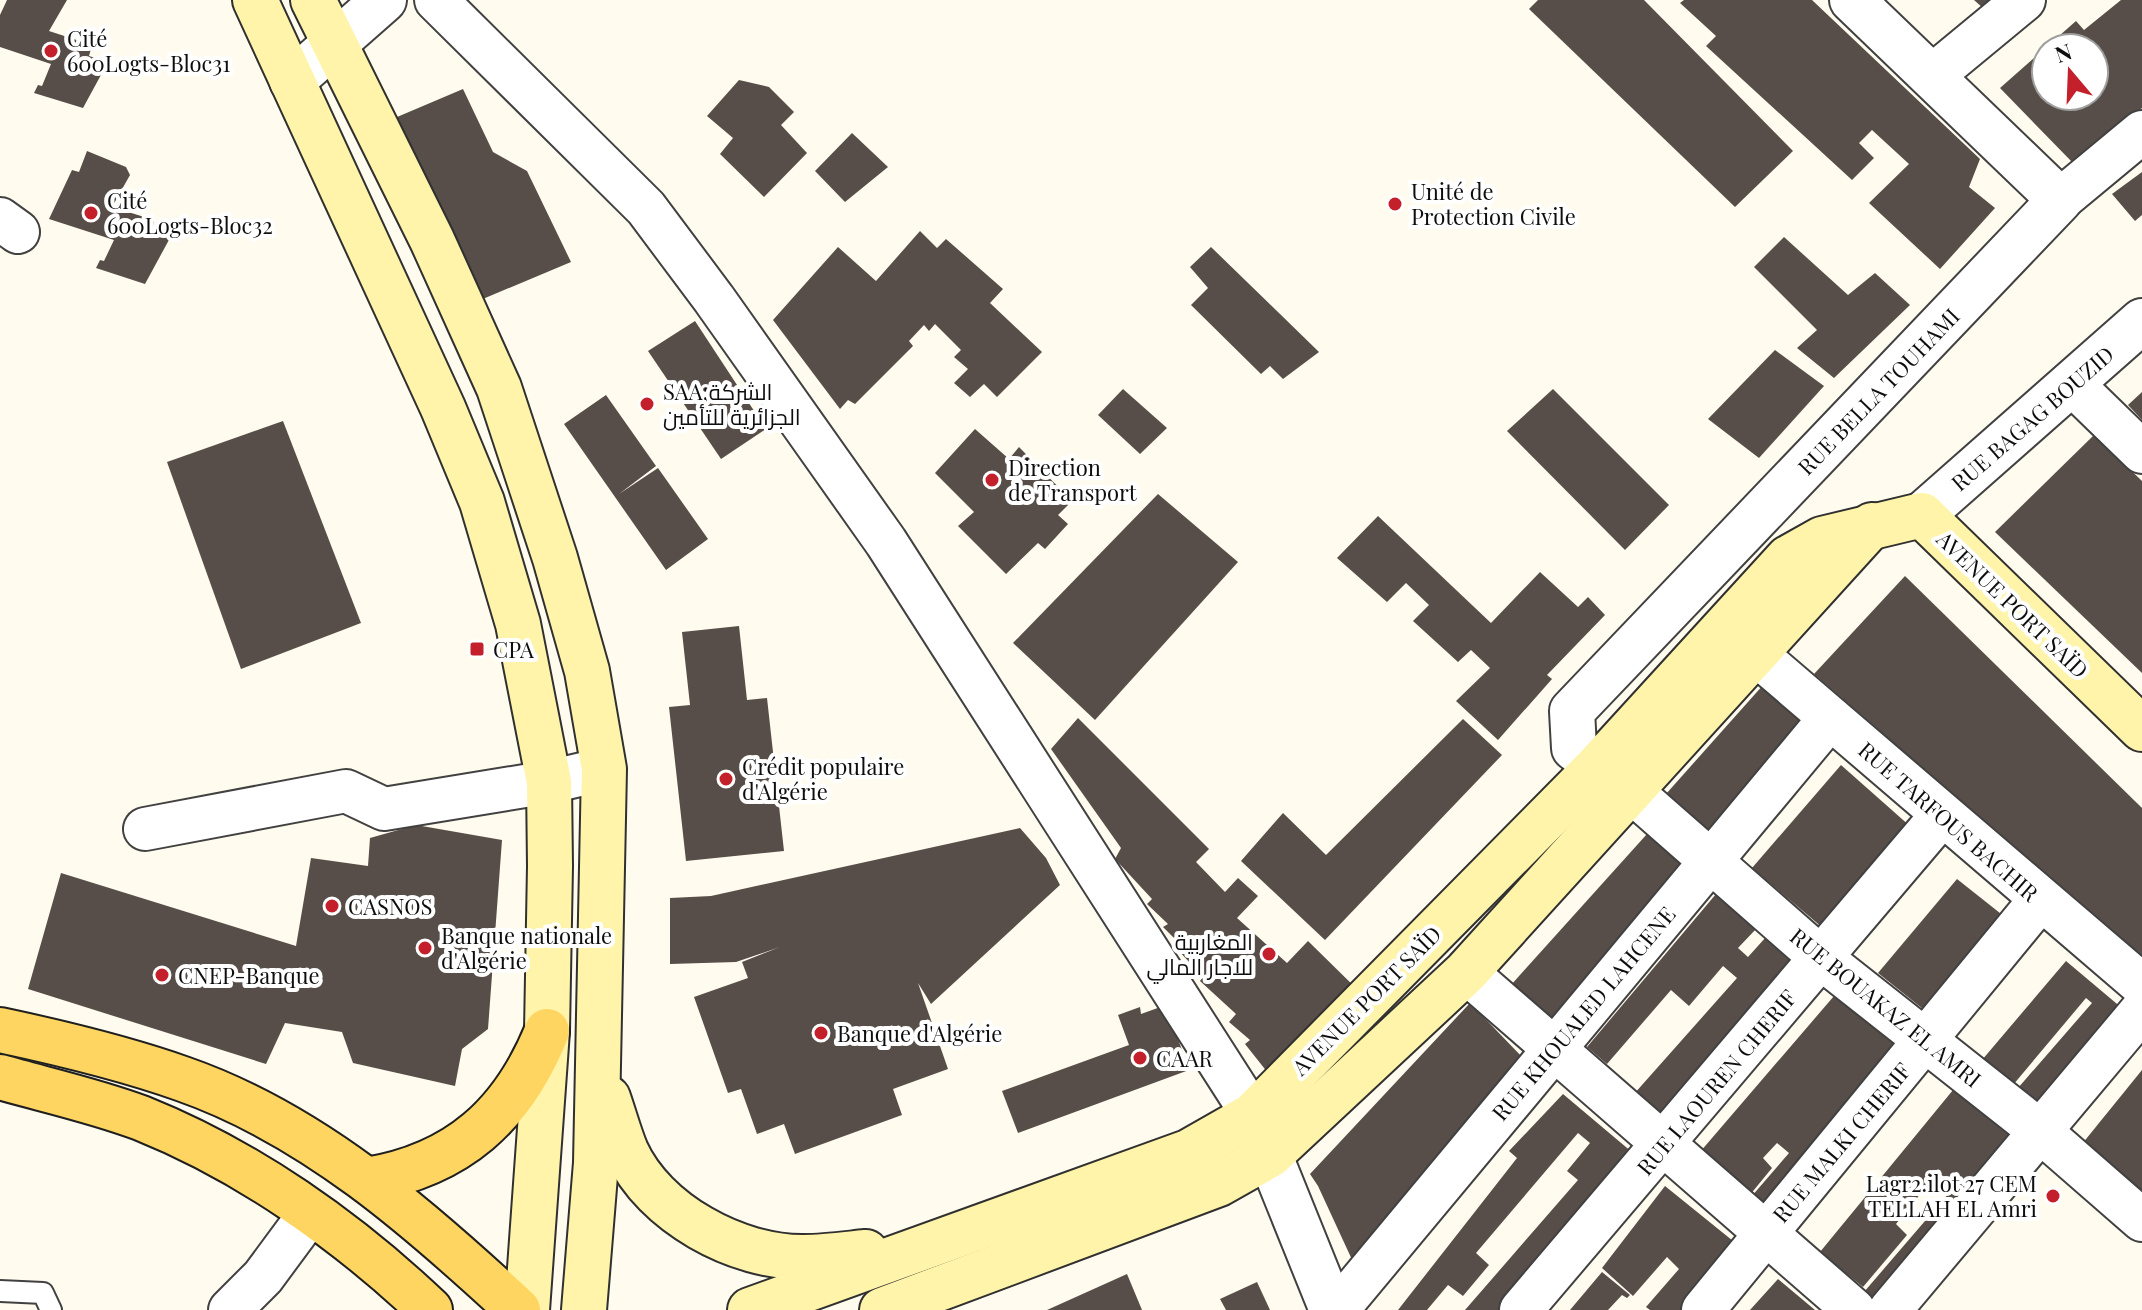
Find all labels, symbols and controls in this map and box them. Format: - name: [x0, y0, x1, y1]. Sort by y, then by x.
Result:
- place label: Cité 600Logts-Bloc31: [67, 23, 230, 78]
- north arrow: [2030, 32, 2110, 112]
- text: N: [2051, 35, 2076, 69]
- marker: Cité 600Logts-Bloc31: [42, 42, 60, 60]
- place label: Unité de Protection Civile: [1411, 176, 1576, 231]
- place label: Cité 600Logts-Bloc32: [107, 185, 273, 240]
- marker: Unité de Protection Civile: [1386, 195, 1404, 213]
- marker: Cité 600Logts-Bloc32: [82, 204, 100, 222]
- street label: RUE BELLA TOUHAMI: [1790, 301, 1966, 481]
- street label: RUE BAGAG BOUZID: [1944, 339, 2120, 497]
- place label: SAA;الشركة الجزائرية للتأمين: [663, 376, 801, 431]
- marker: SAA;الشركة الجزائرية للتأمين: [638, 395, 656, 413]
- place label: Direction de Transport: [1008, 452, 1138, 507]
- marker: Direction de Transport: [983, 471, 1001, 489]
- street label: AVENUE PORT SAÏD: [1930, 523, 2095, 684]
- place label: CPA: [493, 634, 534, 664]
- marker: CPA: [468, 640, 486, 658]
- street label: RUE TARFOUS BACHIR: [1853, 734, 2046, 908]
- place label: Crédit populaire d'Algérie: [742, 751, 904, 806]
- marker: Crédit populaire d'Algérie: [717, 770, 735, 788]
- place label: CASNOS: [348, 891, 432, 921]
- marker: CASNOS: [323, 897, 341, 915]
- street label: RUE KHOUALED LAHCENE: [1484, 900, 1682, 1126]
- street label: AVENUE PORT SAÏD: [1284, 919, 1447, 1082]
- place label: Banque nationale d'Algérie: [441, 920, 612, 975]
- street label: RUE BOUAKAZ EL AMRI: [1784, 921, 1988, 1093]
- place label: المغاربية للاجار المالي: [1146, 926, 1253, 984]
- marker: Banque nationale d'Algérie: [416, 939, 434, 957]
- marker: المغاربية للاجار المالي: [1260, 945, 1278, 963]
- place label: CNEP-Banque: [178, 960, 320, 990]
- marker: CNEP-Banque: [153, 966, 171, 984]
- street label: RUE LAOUREN CHERIF: [1629, 983, 1803, 1181]
- place label: Banque d'Algérie: [837, 1018, 1002, 1048]
- marker: Banque d'Algérie: [812, 1024, 830, 1042]
- place label: CAAR: [1156, 1043, 1213, 1073]
- marker: CAAR: [1131, 1049, 1149, 1067]
- street label: RUE MALKI CHERIF: [1765, 1056, 1917, 1228]
- place label: Lagr2.ilot 27 CEM TELLAH EL Amri: [1866, 1168, 2037, 1223]
- marker: Lagr2.ilot 27 CEM TELLAH EL Amri: [2044, 1187, 2062, 1205]

